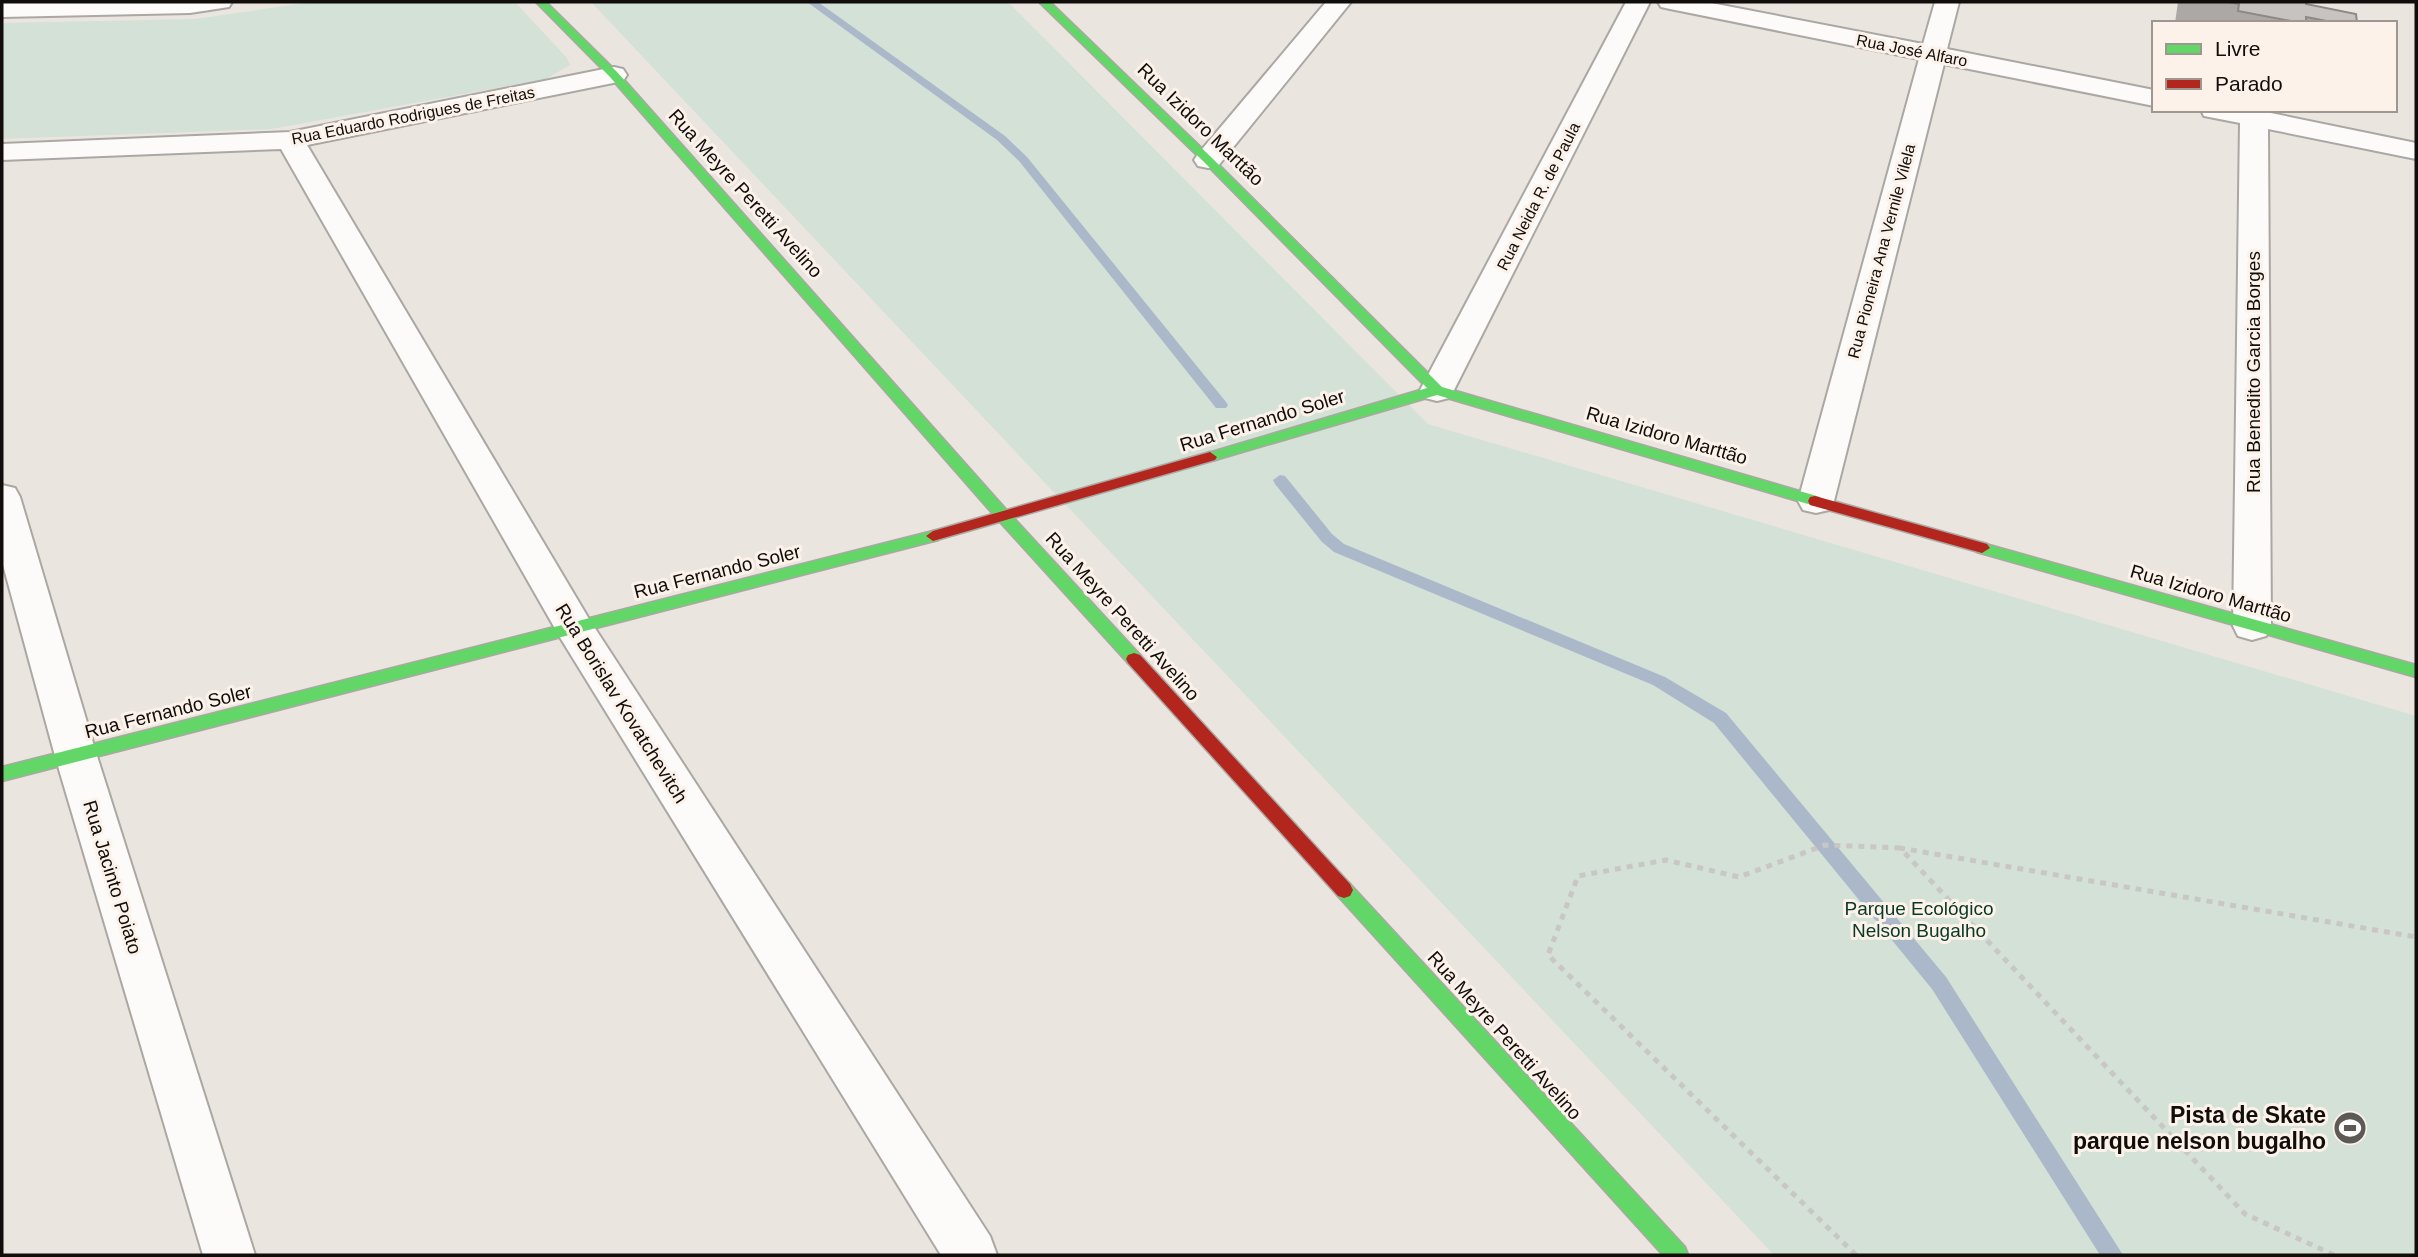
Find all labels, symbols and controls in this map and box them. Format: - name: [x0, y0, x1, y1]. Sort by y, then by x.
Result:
- legend: [2152, 21, 2397, 112]
- street label: Rua José Alfaro: [1855, 31, 1969, 70]
- text: Livre: [2215, 37, 2261, 60]
- street label: Rua Izidoro Marttão: [1133, 59, 1268, 190]
- text: Parado: [2215, 72, 2283, 95]
- street label: Rua Eduardo Rodrigues de Freitas: [290, 84, 536, 147]
- street label: Rua Meyre Peretti Avelino: [664, 105, 827, 282]
- street label: Rua Neida R. de Paula: [1494, 119, 1583, 273]
- street label: Rua Pioneira Ana Vernile Vilela: [1845, 142, 1918, 360]
- street label: Rua Benedito Garcia Borges: [2243, 251, 2264, 493]
- street label: Rua Fernando Soler: [1177, 385, 1348, 456]
- street label: Rua Izidoro Marttão: [1584, 402, 1750, 469]
- street label: Rua Meyre Peretti Avelino: [1041, 528, 1204, 705]
- street label: Rua Fernando Soler: [632, 540, 803, 602]
- street label: Rua Izidoro Marttão: [2128, 560, 2294, 627]
- street label: Rua Borislav Kovatchevitch: [551, 600, 692, 807]
- street label: Rua Fernando Soler: [83, 680, 254, 742]
- street label: Rua Jacinto Poiato: [79, 798, 146, 956]
- park label: Parque Ecológico Nelson Bugalho: [1845, 898, 1993, 941]
- street label: Rua Meyre Peretti Avelino: [1423, 947, 1586, 1124]
- place label: Pista de Skate parque nelson bugalho: [2073, 1102, 2326, 1154]
- sports icon: Pista de Skate parque nelson bugalho: [2331, 1109, 2369, 1147]

